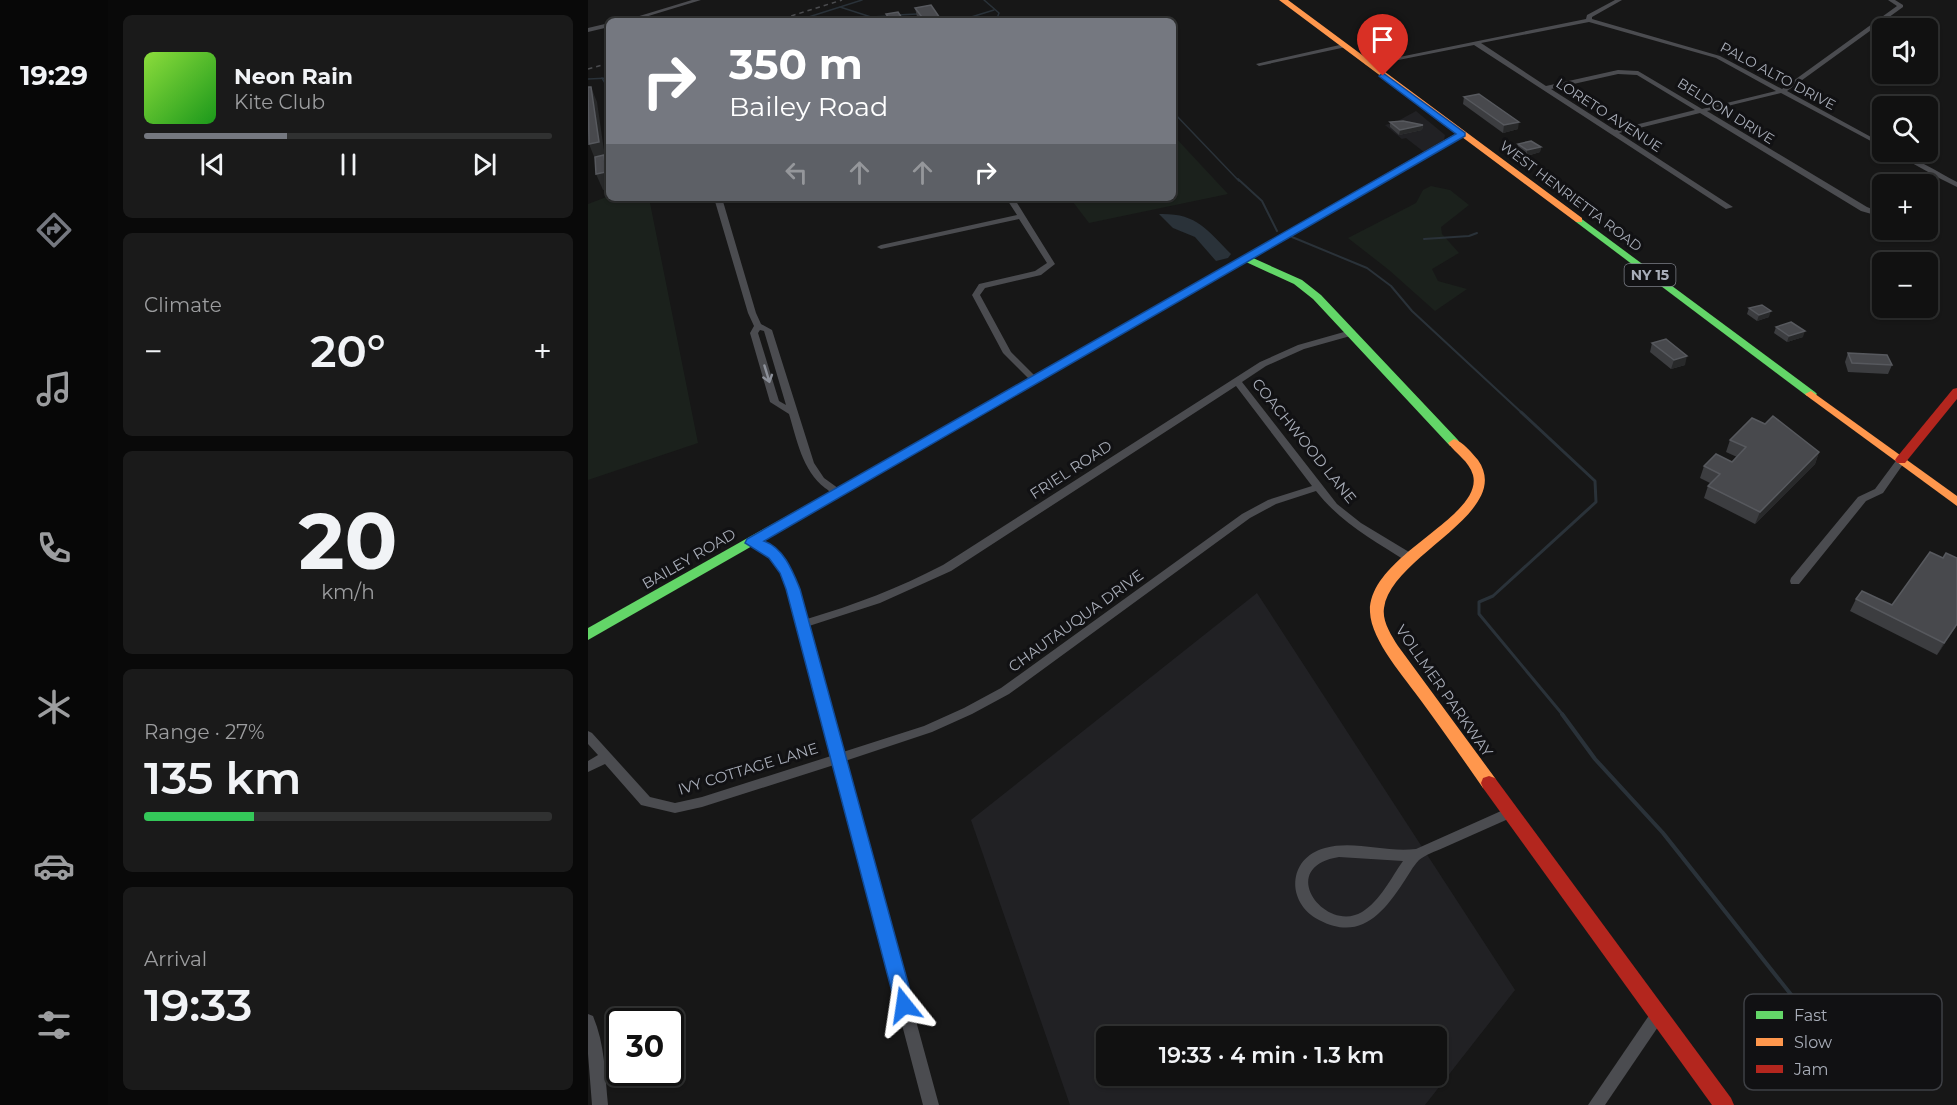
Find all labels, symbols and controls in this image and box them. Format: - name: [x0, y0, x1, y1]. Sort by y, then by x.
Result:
- pin: [1357, 14, 1408, 76]
- map controls: [1872, 18, 1938, 318]
- button: sound: [1872, 18, 1938, 84]
- icon: arrive: [1366, 23, 1399, 56]
- text: 350 m: [729, 38, 863, 90]
- street label: PALO ALTO DRIVE: [1717, 38, 1839, 114]
- icon: right: [630, 42, 708, 120]
- text: 19:29: [20, 59, 88, 92]
- text: Neon Rain: [234, 63, 353, 90]
- street label: LORETO AVENUE: [1553, 74, 1665, 156]
- street label: BELDON DRIVE: [1674, 74, 1778, 148]
- text: Kite Club: [234, 90, 325, 114]
- text: Bailey Road: [729, 90, 888, 123]
- button: search: [1872, 96, 1938, 162]
- street label: WEST HENRIETTA ROAD: [1496, 137, 1646, 255]
- icon: previous: [196, 148, 229, 181]
- icon: pause: [332, 148, 365, 181]
- icon: next: [468, 148, 501, 181]
- icon: left: [780, 156, 813, 189]
- icon: ahead: [843, 156, 876, 189]
- icon: ahead: [906, 156, 939, 189]
- icon: right: [969, 156, 1002, 189]
- button: +: [1872, 174, 1938, 240]
- icon: directions: [33, 209, 75, 251]
- button: −: [1872, 252, 1938, 318]
- road number: NY 15: [1624, 264, 1676, 286]
- text: Climate: [144, 293, 222, 317]
- text: 20°: [310, 323, 386, 378]
- text: −: [144, 331, 163, 371]
- text: +: [533, 331, 552, 371]
- one-way arrow: [762, 364, 773, 383]
- icon: music: [33, 368, 75, 410]
- street label: COACHWOOD LANE: [1248, 374, 1361, 507]
- street label: FRIEL ROAD: [1026, 436, 1115, 503]
- text: 20: [299, 493, 397, 589]
- street label: BAILEY ROAD: [638, 524, 739, 593]
- icon: phone: [33, 527, 75, 569]
- street label: CHAUTAUQUA DRIVE: [1004, 565, 1147, 676]
- text: km/h: [321, 580, 375, 604]
- street label: VOLLMER PARKWAY: [1392, 621, 1497, 761]
- icon: climate: [33, 686, 75, 728]
- text: Range · 27%: [144, 720, 265, 744]
- street label: IVY COTTAGE LANE: [676, 738, 820, 799]
- text: 135 km: [144, 750, 301, 805]
- icon: car: [33, 845, 75, 887]
- text: Arrival: [144, 947, 207, 971]
- position arrow: [872, 973, 936, 1037]
- text: 19:33: [144, 977, 253, 1032]
- legend: [1744, 994, 1942, 1090]
- icon: filters: [33, 1004, 75, 1046]
- text: Fast: [1794, 1006, 1828, 1025]
- speed limit sign: 30: [606, 1008, 684, 1086]
- text: Slow: [1794, 1033, 1832, 1052]
- text: 19:33 · 4 min · 1.3 km: [1159, 1042, 1384, 1069]
- text: Jam: [1793, 1060, 1828, 1079]

